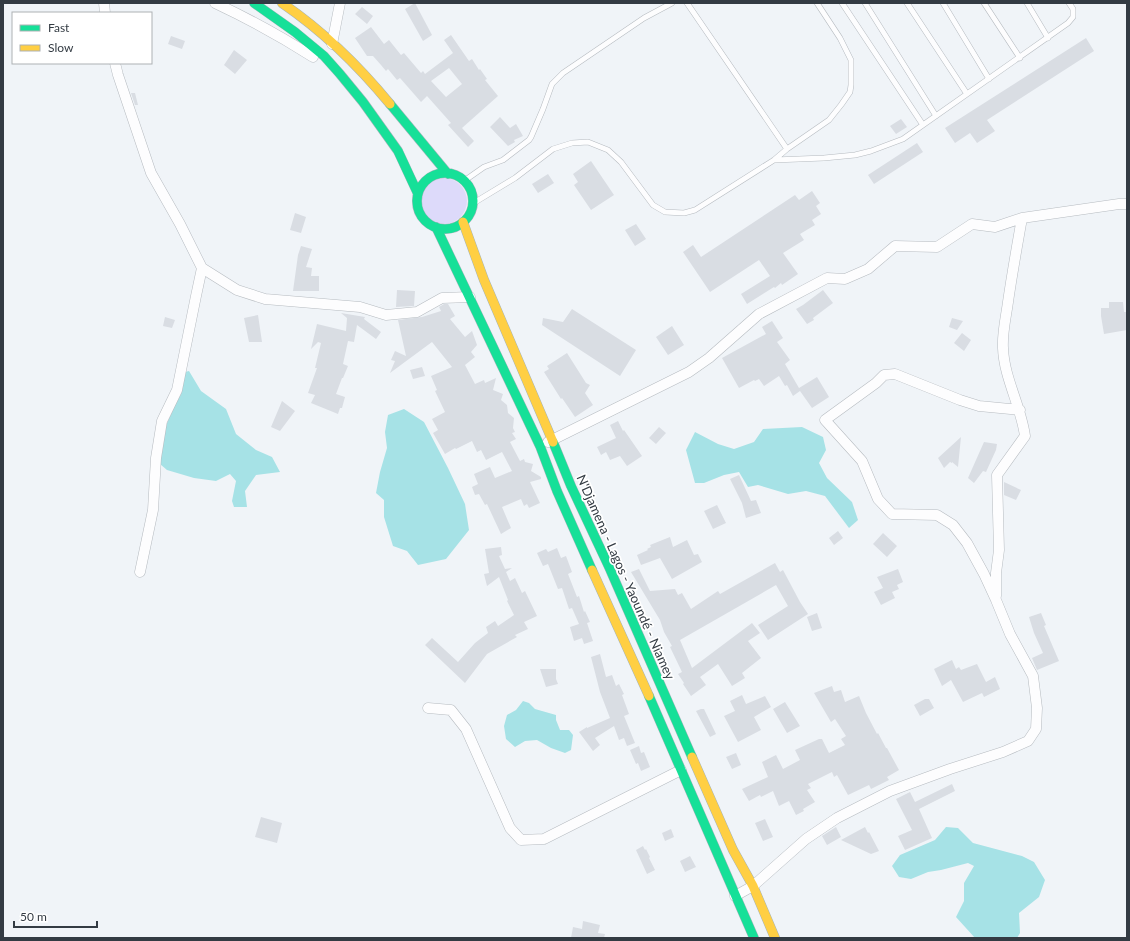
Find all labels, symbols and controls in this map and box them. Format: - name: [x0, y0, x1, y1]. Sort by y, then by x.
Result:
- legend: [12, 12, 152, 64]
- text: Fast: [48, 20, 70, 35]
- text: Slow: [48, 40, 74, 55]
- street label: N'Djamena - Lagos - Yaoundé - Niamey: [573, 472, 679, 682]
- scale bar: [14, 903, 97, 929]
- text: 50 m: [20, 909, 47, 924]

